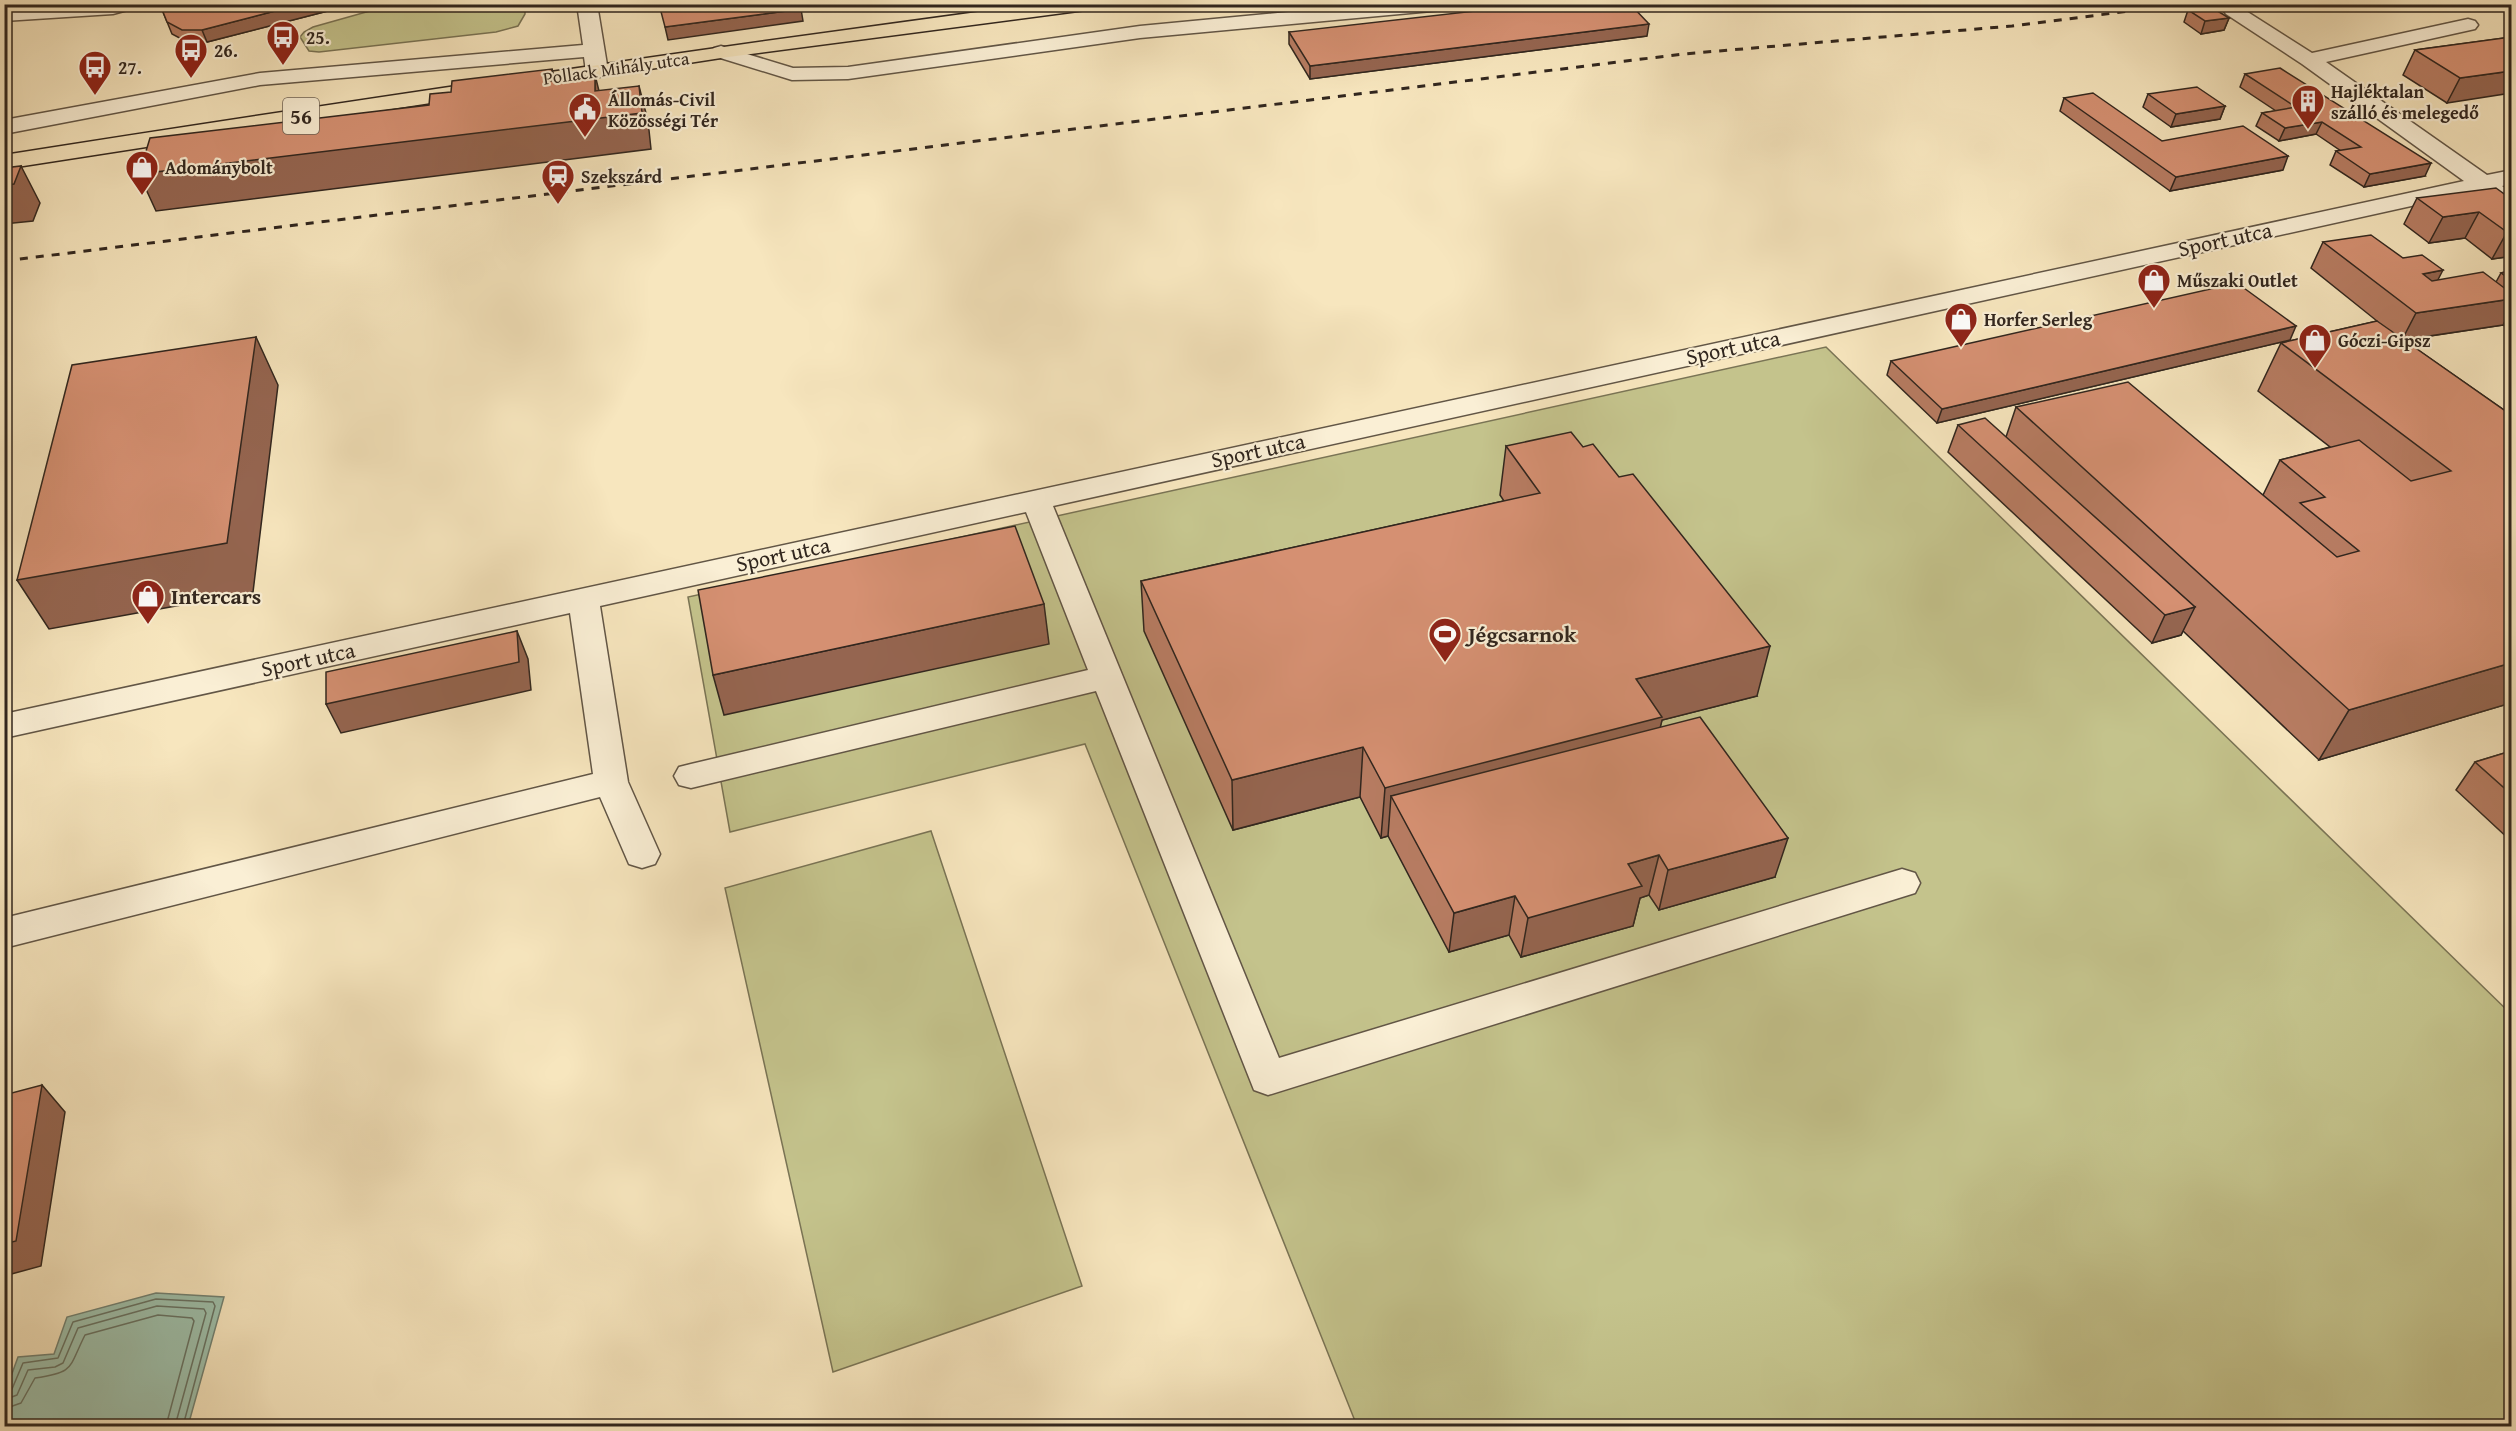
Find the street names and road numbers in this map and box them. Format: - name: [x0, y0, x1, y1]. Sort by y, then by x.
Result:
- street label: Pollack Mihály utca: [541, 44, 691, 92]
- road number: 56: [283, 98, 319, 134]
- street label: Sport utca: [2175, 213, 2276, 265]
- street label: Sport utca: [1683, 321, 1784, 373]
- street label: Sport utca: [1208, 424, 1309, 476]
- street label: Sport utca: [733, 528, 834, 580]
- street label: Sport utca: [258, 633, 359, 685]

